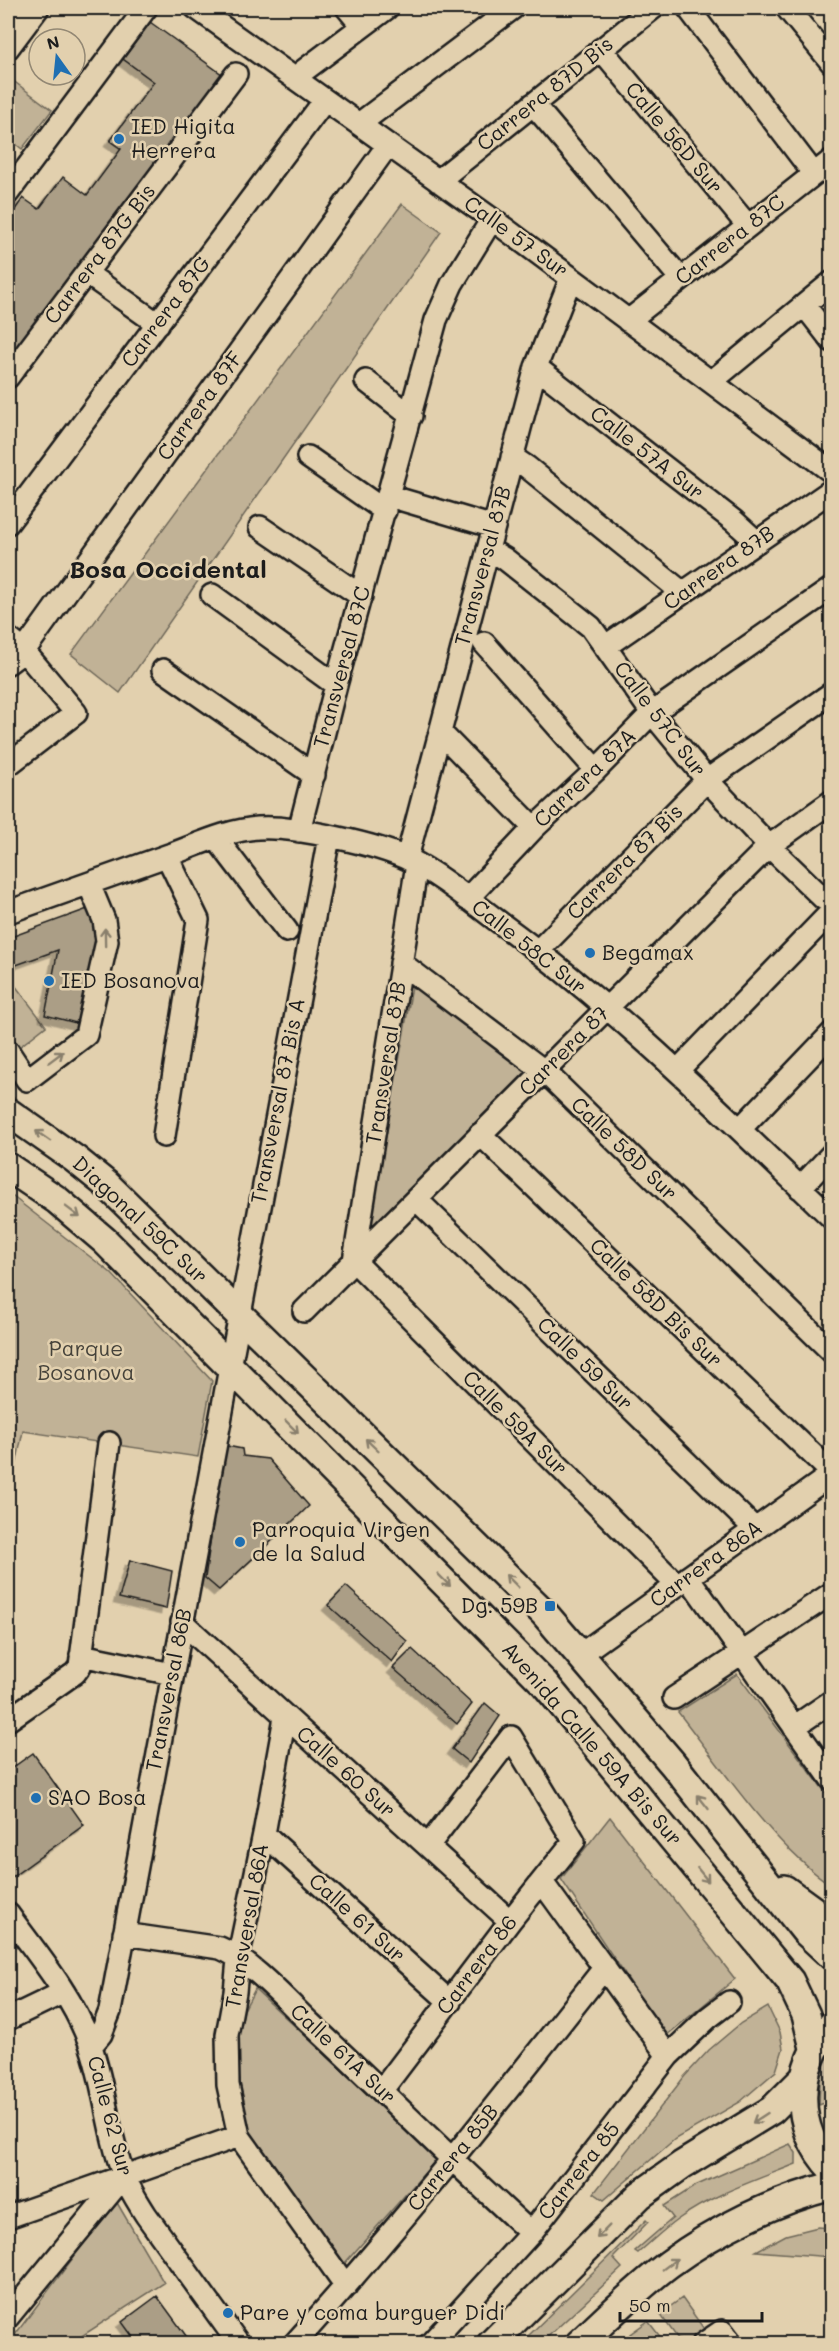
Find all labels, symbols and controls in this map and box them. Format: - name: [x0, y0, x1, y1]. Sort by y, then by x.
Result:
- north arrow: [27, 27, 87, 87]
- text: N: [44, 30, 62, 54]
- street label: Carrera 87D Bis: [470, 30, 618, 156]
- street label: Calle 56D Sur: [620, 75, 730, 199]
- place label: IED Higita Herrera: [131, 112, 236, 163]
- marker: IED Higita Herrera: [112, 132, 126, 146]
- street label: Carrera 87G Bis: [37, 178, 160, 329]
- street label: Carrera 87C: [669, 188, 789, 290]
- street label: Calle 57 Sur: [459, 189, 575, 283]
- street label: Carrera 87G: [114, 250, 215, 372]
- street label: Carrera 87F: [150, 345, 248, 465]
- street label: Calle 57A Sur: [585, 399, 710, 505]
- street label: Transversal 87B: [447, 483, 516, 649]
- street label: Carrera 87B: [657, 518, 779, 615]
- district label: Bosa Occidental: [69, 553, 267, 584]
- street label: Transversal 87C: [306, 583, 375, 751]
- street label: Calle 57C Sur: [609, 655, 713, 781]
- street label: Carrera 87A: [527, 722, 641, 832]
- street label: Carrera 87 Bis: [560, 797, 688, 925]
- street label: Calle 58C Sur: [467, 892, 593, 999]
- one-way arrow: [99, 927, 111, 947]
- place label: Begamax: [602, 938, 694, 965]
- marker: Begamax: [583, 946, 597, 960]
- place label: IED Bosanova: [61, 966, 200, 993]
- marker: IED Bosanova: [42, 974, 56, 988]
- street label: Transversal 87B: [358, 979, 411, 1146]
- street label: Transversal 87 Bis A: [243, 995, 310, 1206]
- street label: Carrera 87: [512, 999, 614, 1101]
- one-way arrow: [48, 1051, 64, 1064]
- street label: Calle 58D Sur: [566, 1090, 684, 1206]
- one-way arrow: [35, 1130, 51, 1142]
- street label: Diagonal 59C Sur: [68, 1149, 214, 1289]
- one-way arrow: [64, 1206, 80, 1219]
- street label: Calle 58D Bis Sur: [585, 1232, 729, 1372]
- street label: Calle 59 Sur: [532, 1310, 640, 1416]
- park label: Parque Bosanova: [37, 1334, 135, 1385]
- street label: Calle 59A Sur: [458, 1364, 574, 1480]
- one-way arrow: [284, 1419, 299, 1434]
- one-way arrow: [365, 1437, 380, 1452]
- street label: Carrera 86A: [644, 1513, 767, 1613]
- place label: Parroquia Virgen de la Salud: [252, 1515, 430, 1566]
- marker: Parroquia Virgen de la Salud: [233, 1535, 247, 1549]
- one-way arrow: [436, 1573, 451, 1588]
- one-way arrow: [505, 1573, 519, 1588]
- place label: Dg. 59B: [461, 1591, 538, 1618]
- marker: Dg. 59B: [543, 1599, 557, 1613]
- street label: Transversal 86B: [138, 1606, 197, 1774]
- street label: Avenida Calle 59A Bis Sur: [497, 1635, 689, 1851]
- street label: Calle 60 Sur: [292, 1719, 402, 1823]
- place label: SAO Bosa: [48, 1783, 147, 1810]
- marker: SAO Bosa: [29, 1791, 43, 1805]
- one-way arrow: [696, 1794, 709, 1810]
- street label: Transversal 86A: [218, 1841, 273, 2010]
- street label: Calle 61 Sur: [304, 1866, 412, 1967]
- one-way arrow: [696, 1867, 710, 1882]
- street label: Carrera 86: [430, 1909, 522, 2019]
- street label: Calle 61A Sur: [285, 1997, 403, 2109]
- street label: Calle 62 Sur: [82, 2053, 140, 2179]
- street label: Carrera 85B: [400, 2098, 503, 2216]
- one-way arrow: [751, 2111, 768, 2124]
- street label: Carrera 85: [531, 2115, 625, 2225]
- one-way arrow: [595, 2224, 610, 2239]
- one-way arrow: [662, 2257, 678, 2270]
- scale bar: [620, 2285, 762, 2323]
- text: 50 m: [629, 2293, 671, 2317]
- place label: Pare y coma burguer Didi: [240, 2298, 505, 2325]
- marker: Pare y coma burguer Didi: [221, 2306, 235, 2320]

